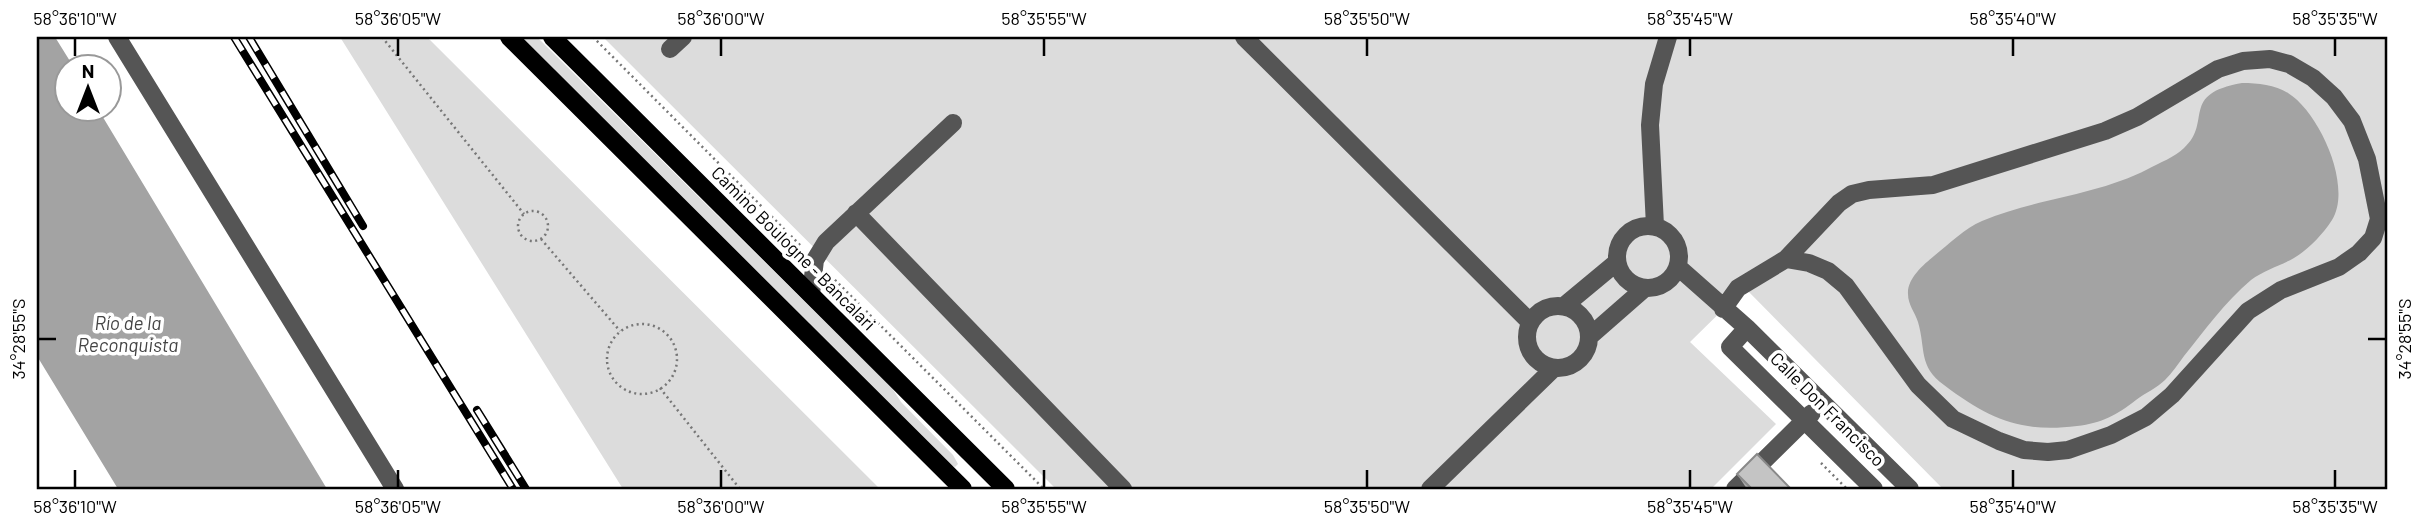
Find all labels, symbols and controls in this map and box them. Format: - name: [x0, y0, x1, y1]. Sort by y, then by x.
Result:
- text: 58°36'10"W: [33, 7, 117, 29]
- text: 58°36'05"W: [355, 7, 441, 29]
- text: 58°36'00"W: [677, 7, 765, 29]
- text: 58°35'55"W: [1001, 7, 1087, 29]
- text: 58°35'50"W: [1324, 7, 1410, 29]
- text: 58°35'45"W: [1647, 7, 1733, 29]
- text: 58°35'40"W: [1970, 7, 2057, 29]
- text: 58°35'35"W: [2292, 7, 2378, 29]
- north arrow: [52, 52, 122, 122]
- text: N: [82, 59, 94, 82]
- street label: Camino Boulogne - Bancalari: [707, 161, 881, 335]
- text: 34°28'55"S: [7, 298, 29, 380]
- text: 34°28'55"S: [2393, 298, 2415, 380]
- water label: Río de la Reconquista: [78, 311, 178, 356]
- street label: Calle Don Francisco: [1766, 347, 1890, 471]
- text: 58°36'10"W: [33, 495, 117, 517]
- text: 58°36'05"W: [355, 495, 441, 517]
- text: 58°36'00"W: [677, 495, 765, 517]
- text: 58°35'55"W: [1001, 495, 1087, 517]
- text: 58°35'50"W: [1324, 495, 1410, 517]
- text: 58°35'45"W: [1647, 495, 1733, 517]
- text: 58°35'40"W: [1970, 495, 2057, 517]
- text: 58°35'35"W: [2292, 495, 2378, 517]

